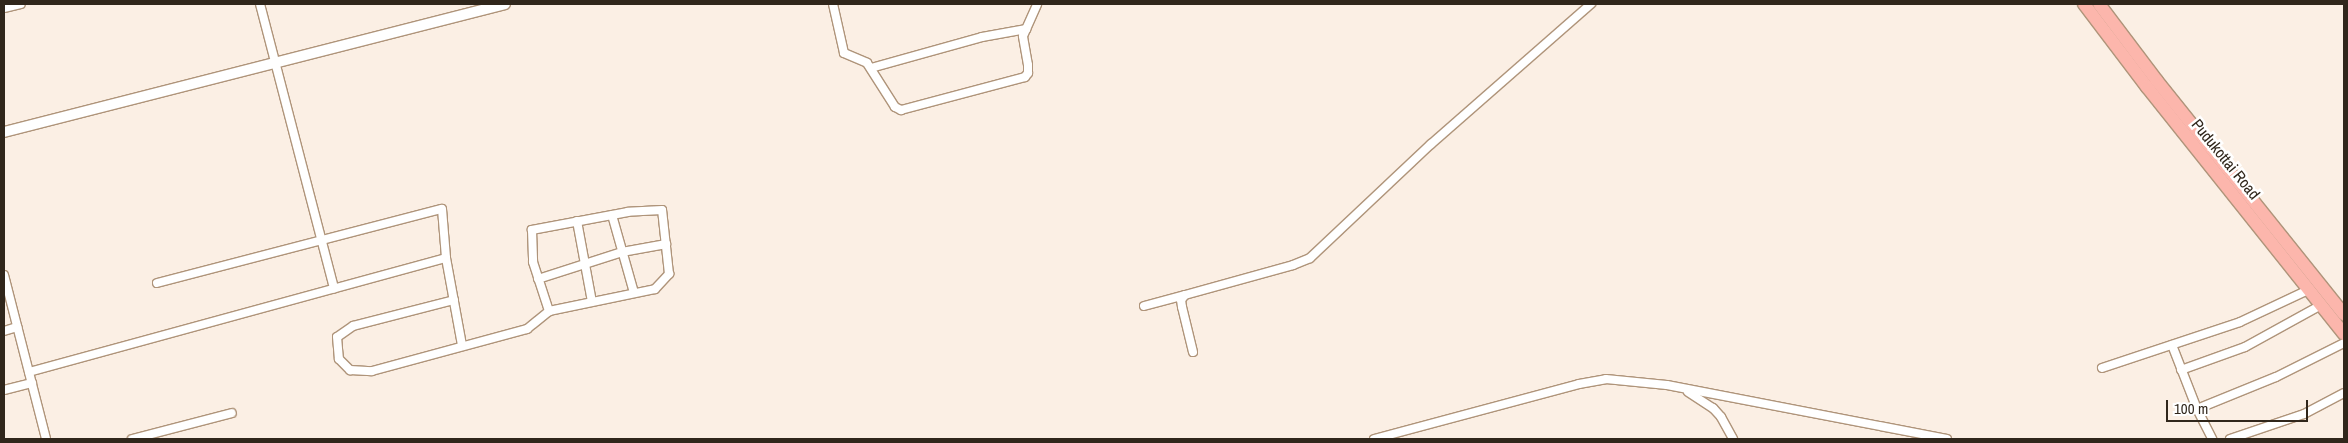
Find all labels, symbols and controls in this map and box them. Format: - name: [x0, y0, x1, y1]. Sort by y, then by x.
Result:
- street label: Pudukottai Road: [2188, 115, 2264, 203]
- scale bar: [2168, 390, 2310, 422]
- text: 100 m: [2174, 398, 2208, 419]

